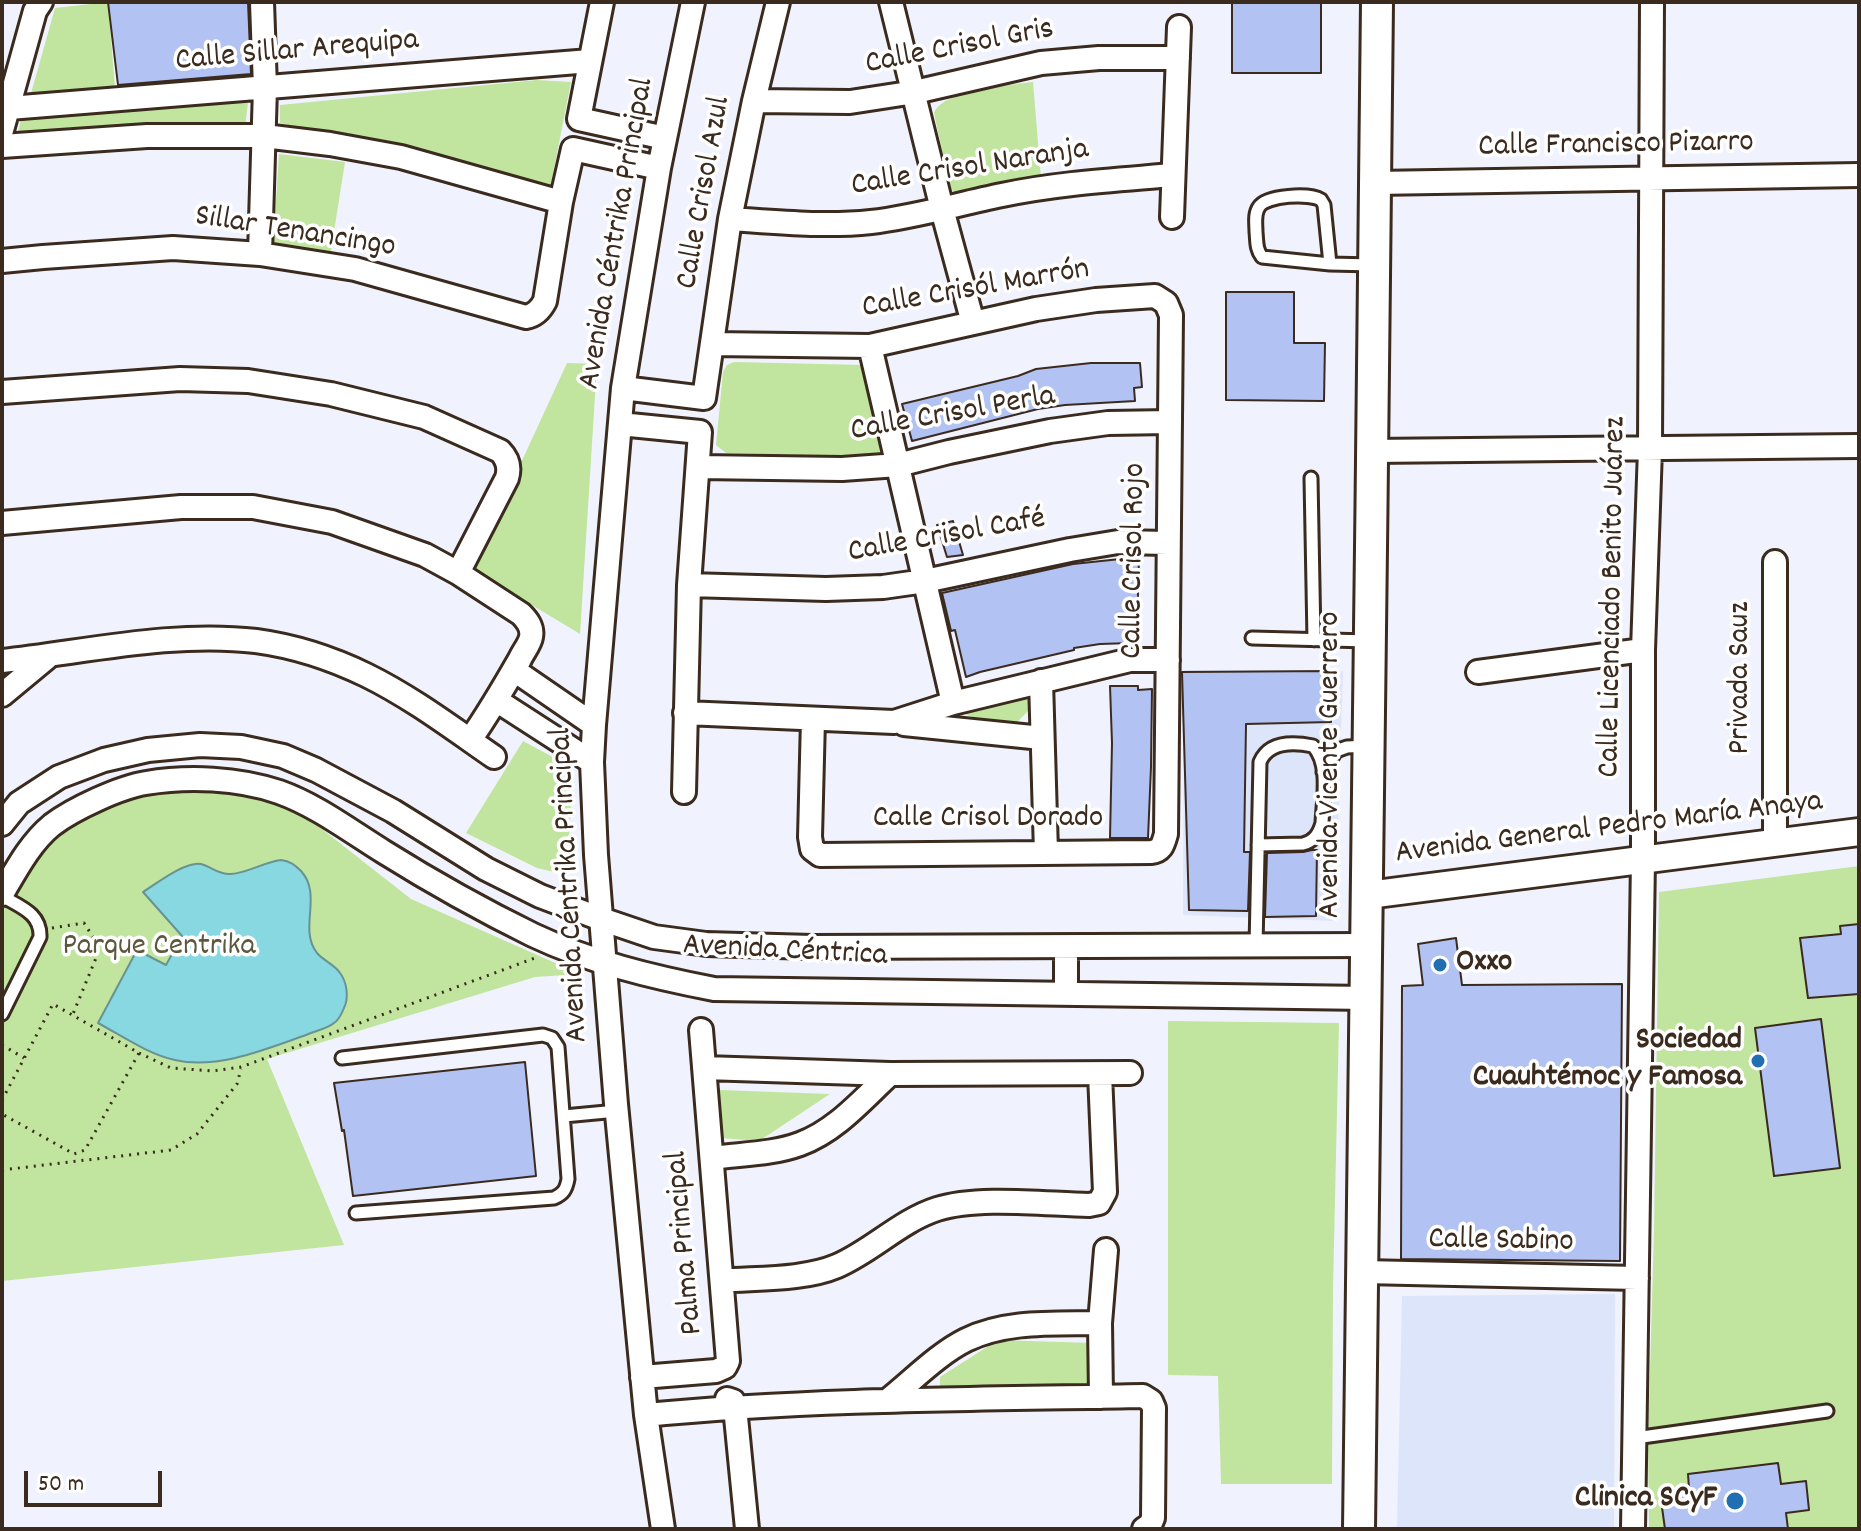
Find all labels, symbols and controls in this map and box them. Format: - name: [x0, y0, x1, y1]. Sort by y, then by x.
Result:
- street label: Calle Crisol Gris: [863, 12, 1057, 86]
- street label: Calle Sillar Arequipa: [174, 23, 420, 83]
- street label: Avenida Céntrika Principal: [573, 75, 665, 393]
- street label: Calle Crisol Azul: [670, 94, 742, 292]
- street label: Calle Francisco Pizarro: [1478, 125, 1754, 169]
- street label: Calle Crisol Naranja: [849, 132, 1091, 208]
- street label: Sillar Tenancingo: [192, 199, 398, 269]
- street label: Calle Crisól Marrón: [859, 252, 1093, 330]
- street label: Calle Crisol Perla: [848, 379, 1058, 453]
- street label: Calle Licenciado Benito Juárez: [1593, 416, 1637, 778]
- street label: Calle Crisol Rojo: [1115, 463, 1157, 659]
- street label: Calle Crisol Café: [845, 502, 1049, 574]
- street label: Privada Sauz: [1724, 601, 1762, 755]
- street label: Avenida Vicente Guerrero: [1314, 611, 1352, 919]
- street label: Avenida Céntrika Principal: [545, 727, 599, 1043]
- street label: Avenida General Pedro María Anaya: [1393, 785, 1825, 875]
- street label: Calle Crisol Dorado: [873, 802, 1103, 840]
- street label: Avenida Céntrica: [682, 928, 888, 978]
- park label: Parque Centrika: [62, 930, 256, 968]
- place label: Oxxo: [1456, 946, 1512, 984]
- marker: Oxxo: [1431, 956, 1449, 974]
- place label: Sociedad Cuauhtémoc y Famosa: [1473, 1024, 1742, 1099]
- marker: Sociedad Cuauhtémoc y Famosa: [1749, 1052, 1767, 1070]
- street label: Palma Principal: [660, 1149, 714, 1337]
- street label: Calle Sabino: [1428, 1223, 1574, 1263]
- scale bar: [28, 1455, 166, 1505]
- text: 50 m: [38, 1468, 84, 1502]
- place label: Clinica SCyF: [1575, 1482, 1717, 1520]
- marker: Clinica SCyF: [1724, 1490, 1746, 1512]

